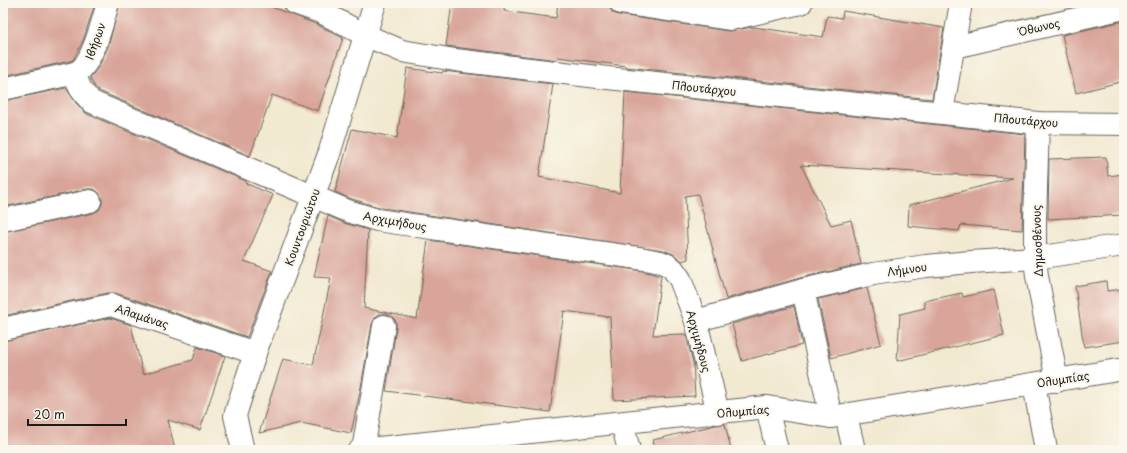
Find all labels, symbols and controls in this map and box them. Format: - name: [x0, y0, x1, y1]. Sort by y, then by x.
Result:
- street label: Όθωνος: [1016, 14, 1062, 40]
- street label: Ιβήρων: [80, 20, 110, 62]
- street label: Πλουτάρχου: [671, 76, 737, 100]
- street label: Πλουτάρχου: [993, 109, 1059, 131]
- street label: Κουντουριώτου: [280, 186, 324, 268]
- street label: Δημοσθένους: [1027, 204, 1047, 277]
- street label: Αρχιμήδους: [362, 207, 428, 235]
- street label: Λήμνου: [886, 258, 928, 280]
- street label: Αλαμάνας: [113, 299, 171, 333]
- street label: Αρχιμήδους: [682, 308, 716, 375]
- street label: Ολυμπίας: [1036, 366, 1091, 392]
- street label: Ολυμπίας: [716, 400, 770, 422]
- scale bar: [28, 401, 126, 427]
- text: 20 m: [34, 405, 65, 423]

